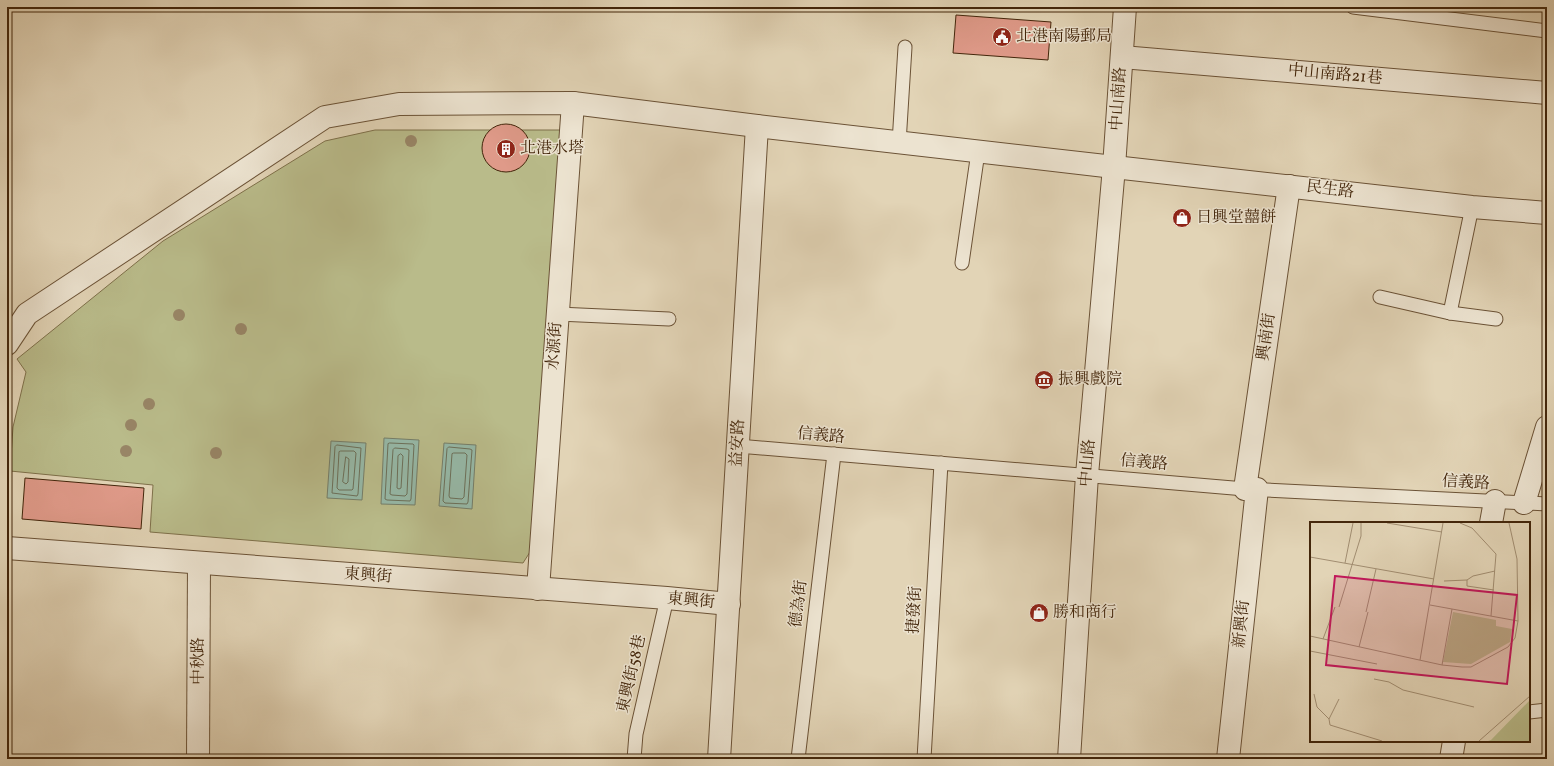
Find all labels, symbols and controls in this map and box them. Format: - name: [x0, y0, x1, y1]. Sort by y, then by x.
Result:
- public building icon: 北港南陽郵局: [991, 26, 1013, 48]
- place label: 北港南陽郵局: [1016, 26, 1112, 48]
- street label: 中山南路21巷: [1287, 60, 1383, 90]
- street label: 中山南路: [1106, 66, 1132, 132]
- building icon: 北港水塔: [495, 138, 517, 160]
- place label: 北港水塔: [520, 138, 584, 160]
- street label: 民生路: [1305, 176, 1355, 204]
- shop icon: 日興堂囍餅: [1171, 207, 1193, 229]
- place label: 日興堂囍餅: [1196, 207, 1276, 229]
- street label: 興南街: [1253, 312, 1281, 362]
- street label: 水源街: [542, 321, 568, 371]
- museum icon: 振興戲院: [1033, 369, 1055, 391]
- place label: 振興戲院: [1058, 369, 1122, 391]
- street label: 益安路: [726, 418, 750, 468]
- street label: 信義路: [796, 423, 846, 449]
- street label: 中山路: [1075, 438, 1101, 488]
- street label: 信義路: [1119, 450, 1169, 476]
- street label: 信義路: [1441, 471, 1491, 495]
- inset map: [1310, 522, 1530, 742]
- street label: 東興街: [343, 563, 393, 589]
- street label: 德為街: [785, 579, 813, 629]
- street label: 捷發街: [903, 585, 927, 635]
- street label: 東興街: [666, 588, 716, 614]
- street label: 新興街: [1229, 599, 1255, 649]
- shop icon: 勝和商行: [1028, 602, 1050, 624]
- place label: 勝和商行: [1053, 602, 1117, 624]
- street label: 東興街58巷: [612, 633, 652, 715]
- street label: 中秋路: [188, 637, 210, 685]

